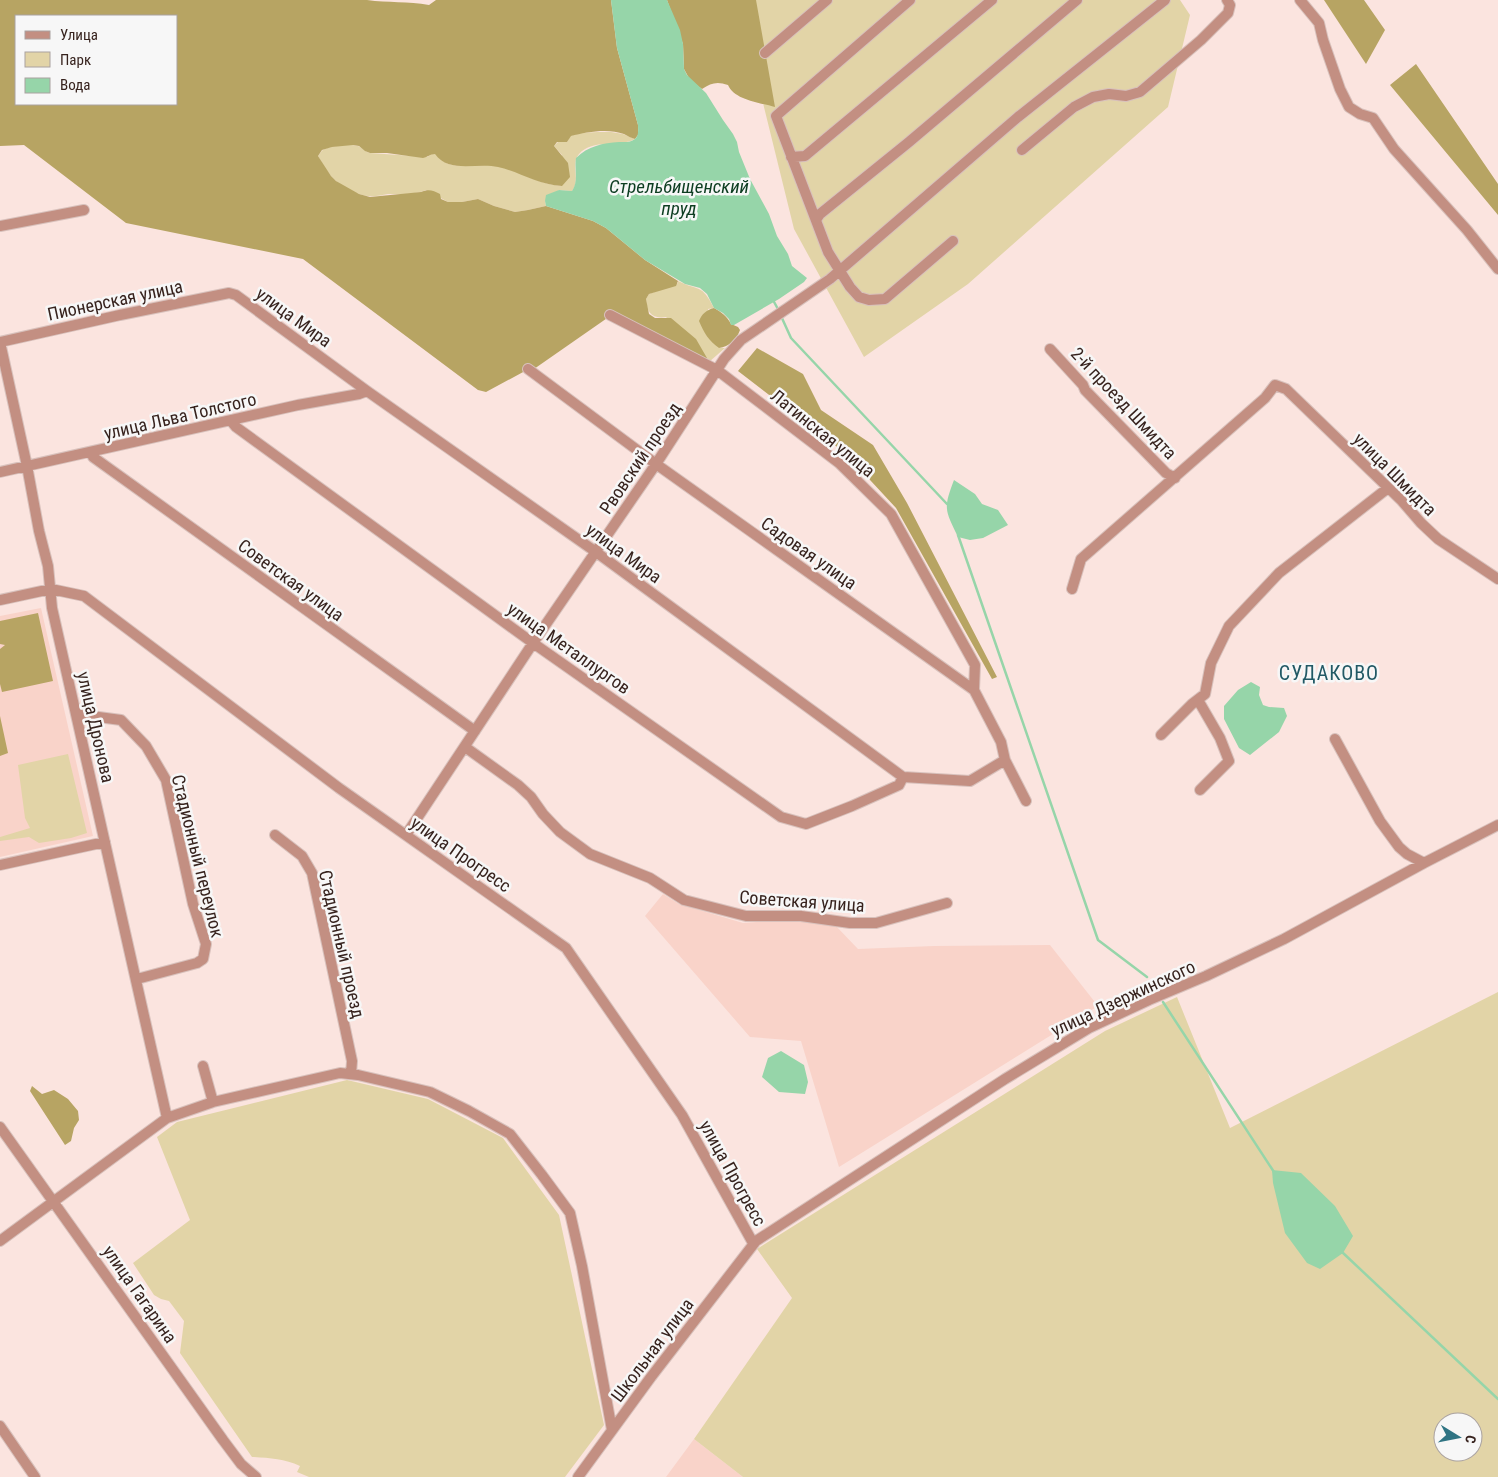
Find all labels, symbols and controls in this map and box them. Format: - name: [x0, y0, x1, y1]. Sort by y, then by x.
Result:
- legend: [15, 15, 178, 105]
- text: Улица: [60, 26, 98, 44]
- text: Парк: [60, 51, 91, 69]
- text: Вода: [60, 76, 90, 94]
- water label: Стрельбищенский пруд: [609, 175, 749, 220]
- street label: Пионерская улица: [45, 275, 185, 325]
- street label: улица Мира: [252, 283, 336, 351]
- street label: 2-й проезд Шмидта: [1067, 343, 1181, 463]
- street label: Латинская улица: [767, 385, 879, 481]
- street label: улица Льва Толстого: [102, 388, 258, 444]
- street label: Рвовский проезд: [595, 398, 685, 518]
- street label: улица Шмидта: [1349, 428, 1441, 520]
- street label: Садовая улица: [757, 512, 861, 594]
- street label: улица Мира: [582, 519, 666, 587]
- street label: Советская улица: [234, 535, 348, 625]
- street label: улица Металлургов: [504, 598, 634, 698]
- district label: СУДАКОВО: [1279, 661, 1379, 685]
- street label: улица Дронова: [73, 669, 119, 785]
- street label: Стадионный переулок: [168, 773, 228, 940]
- street label: улица Прогресс: [407, 812, 515, 896]
- street label: Стадионный проезд: [315, 868, 369, 1020]
- street label: Советская улица: [739, 886, 865, 916]
- street label: улица Дзержинского: [1048, 955, 1198, 1041]
- street label: улица Прогресс: [695, 1117, 771, 1229]
- street label: улица Гагарина: [99, 1241, 181, 1347]
- street label: Школьная улица: [606, 1294, 698, 1406]
- north arrow: [1433, 1412, 1483, 1462]
- text: С: [1462, 1434, 1479, 1445]

